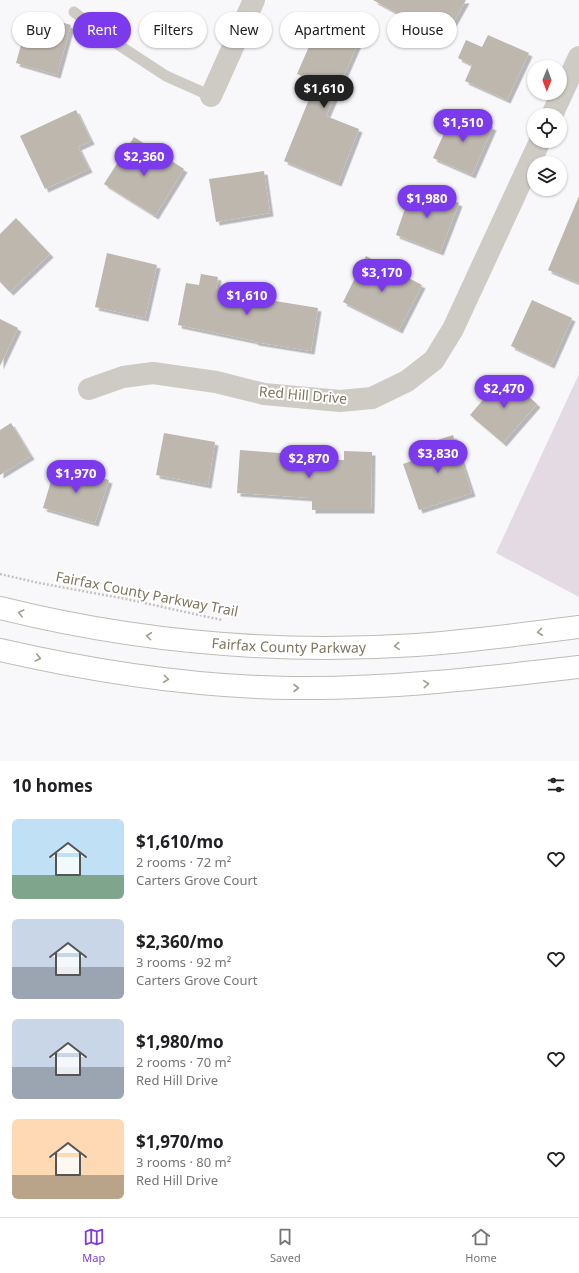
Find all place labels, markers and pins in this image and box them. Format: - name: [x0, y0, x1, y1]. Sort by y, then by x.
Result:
- pin: $1,610: [291, 75, 357, 109]
- pin: $1,510: [430, 109, 496, 143]
- pin: $2,360: [111, 143, 177, 177]
- pin: $1,980: [394, 185, 460, 219]
- pin: $3,170: [349, 259, 415, 293]
- pin: $1,610: [214, 282, 280, 316]
- pin: $2,470: [471, 375, 537, 409]
- pin: $3,830: [405, 440, 471, 474]
- pin: $2,870: [276, 445, 342, 479]
- pin: $1,970: [43, 460, 109, 494]

